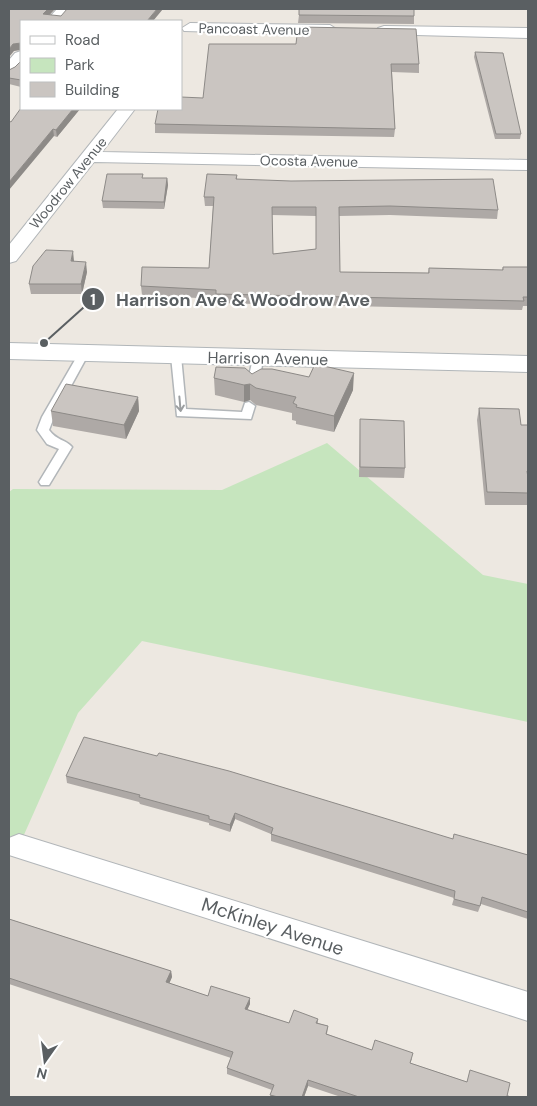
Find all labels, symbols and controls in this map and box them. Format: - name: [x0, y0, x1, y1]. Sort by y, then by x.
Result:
- street label: Pancoast Avenue: [198, 19, 310, 39]
- legend: [20, 20, 182, 110]
- text: Road: [65, 30, 100, 50]
- text: Park: [65, 55, 95, 75]
- text: Building: [65, 80, 120, 100]
- street label: Woodrow Avenue: [25, 133, 111, 233]
- street label: Ocosta Avenue: [260, 151, 358, 171]
- callout: Harrison Ave & Woodrow Ave: [81, 283, 380, 316]
- text: Harrison Ave & Woodrow Ave: [116, 288, 370, 312]
- text: 1: [90, 290, 96, 310]
- street label: Harrison Avenue: [208, 347, 328, 370]
- one-way arrow: [176, 396, 185, 412]
- street label: McKinley Avenue: [198, 892, 347, 961]
- north arrow: [20, 1036, 70, 1086]
- text: N: [35, 1064, 49, 1084]

